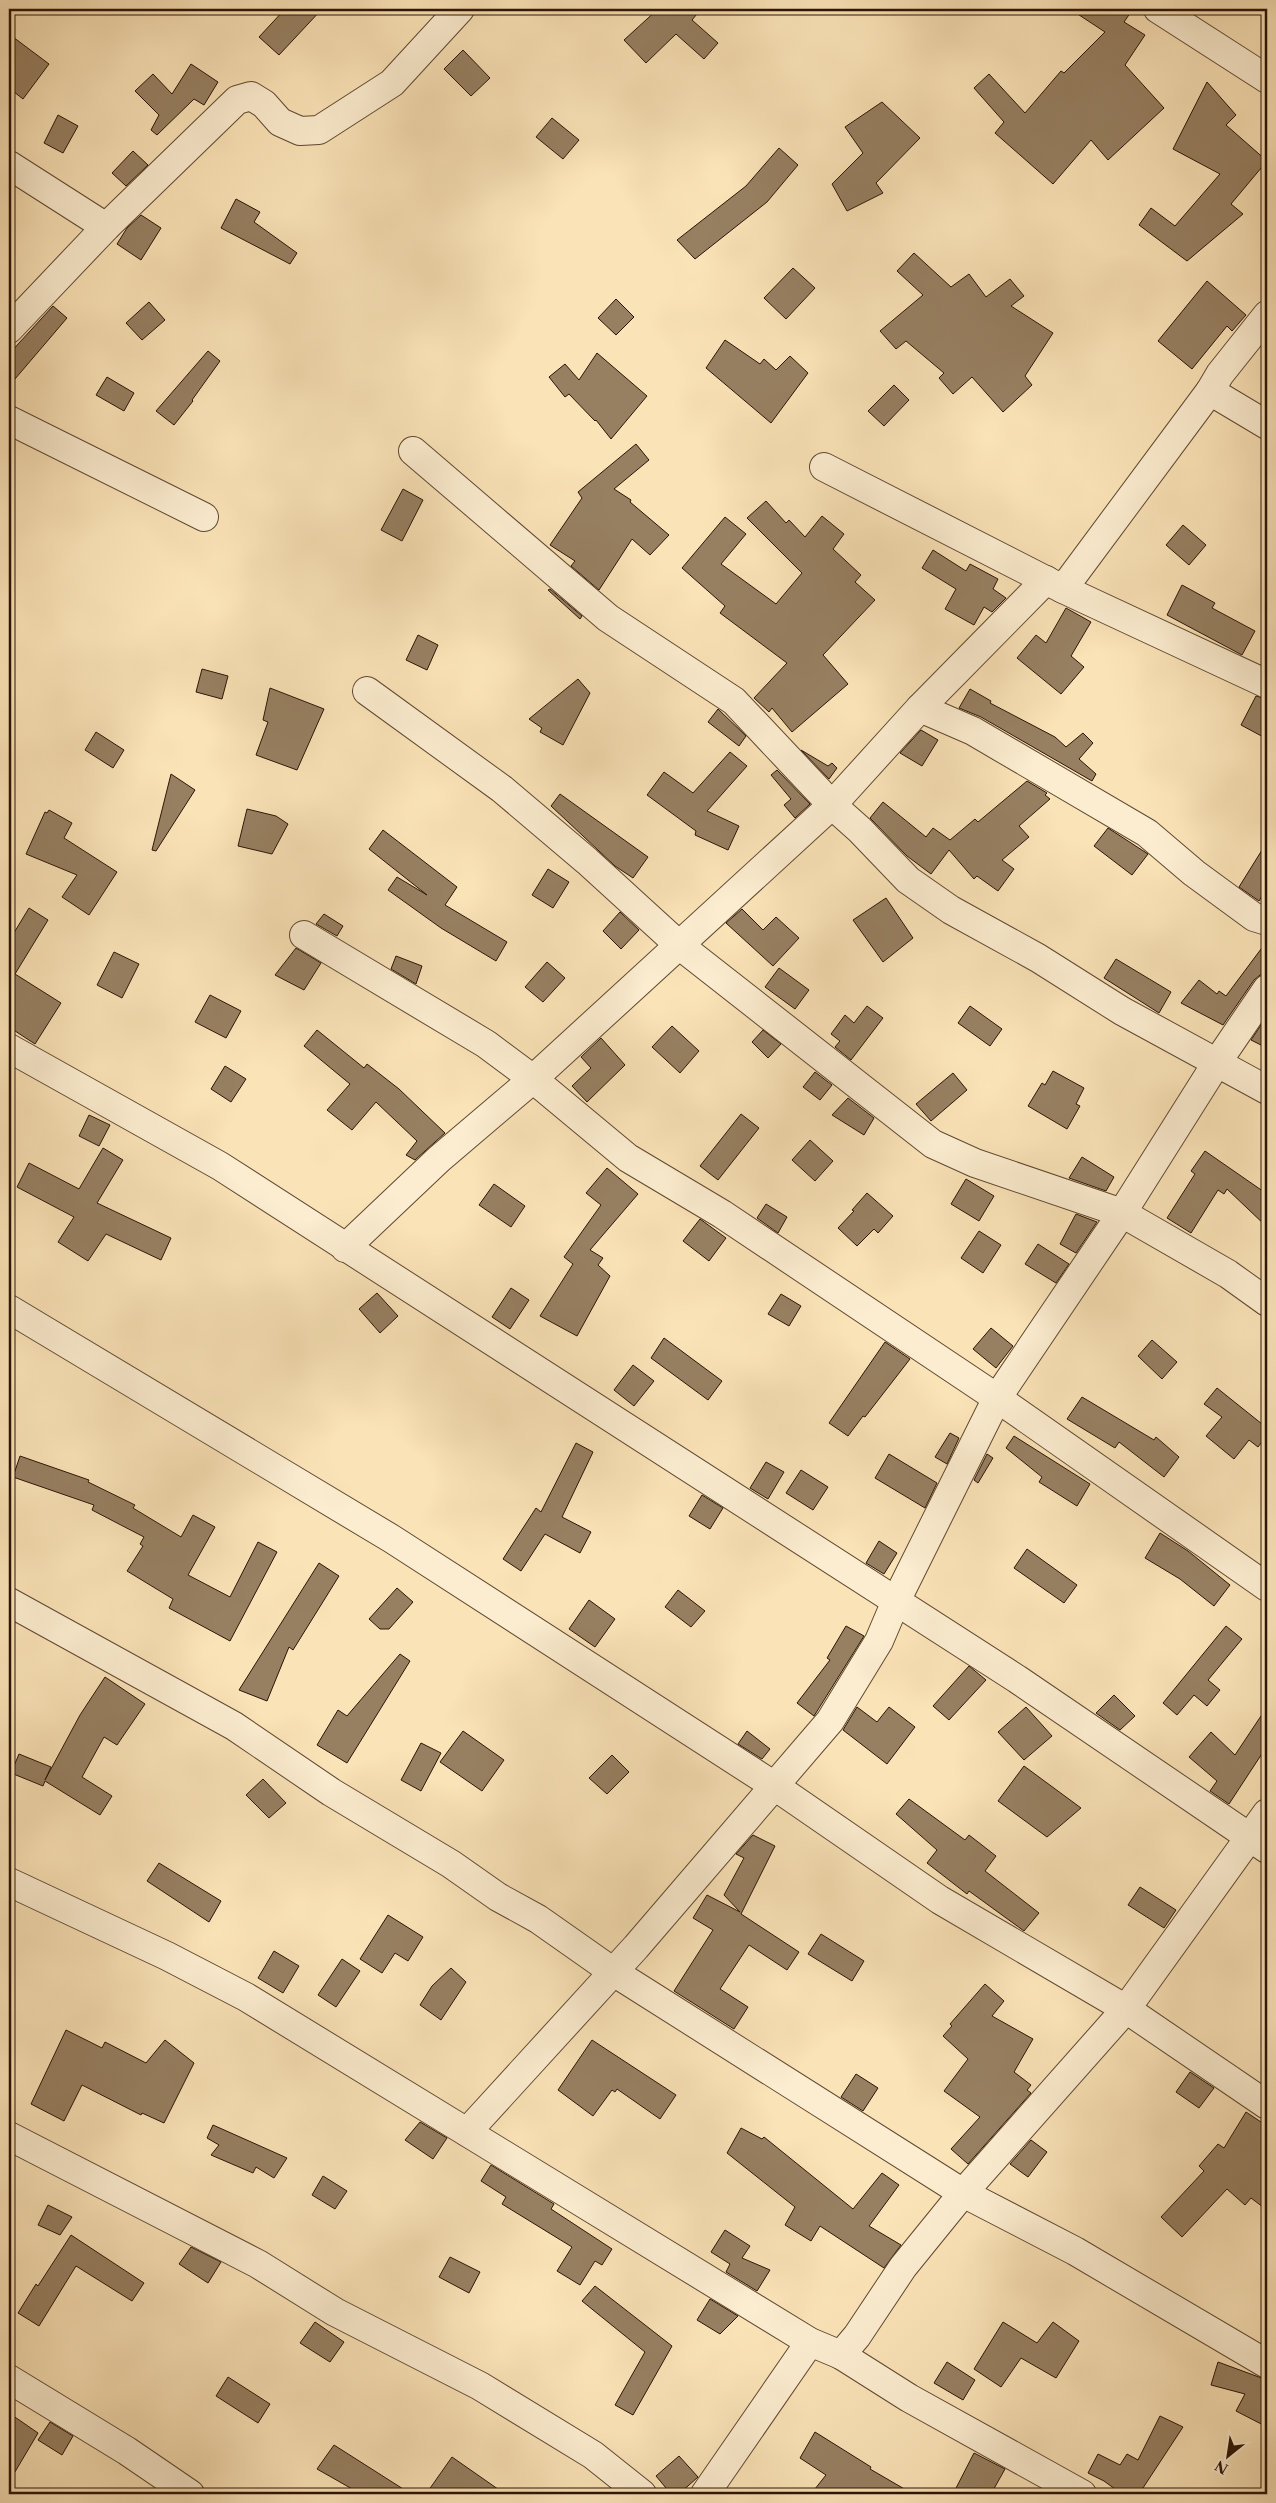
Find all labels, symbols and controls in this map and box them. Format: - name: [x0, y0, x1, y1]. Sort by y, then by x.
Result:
- north arrow: [1204, 2430, 1254, 2480]
- text: N: [1212, 2456, 1231, 2478]

